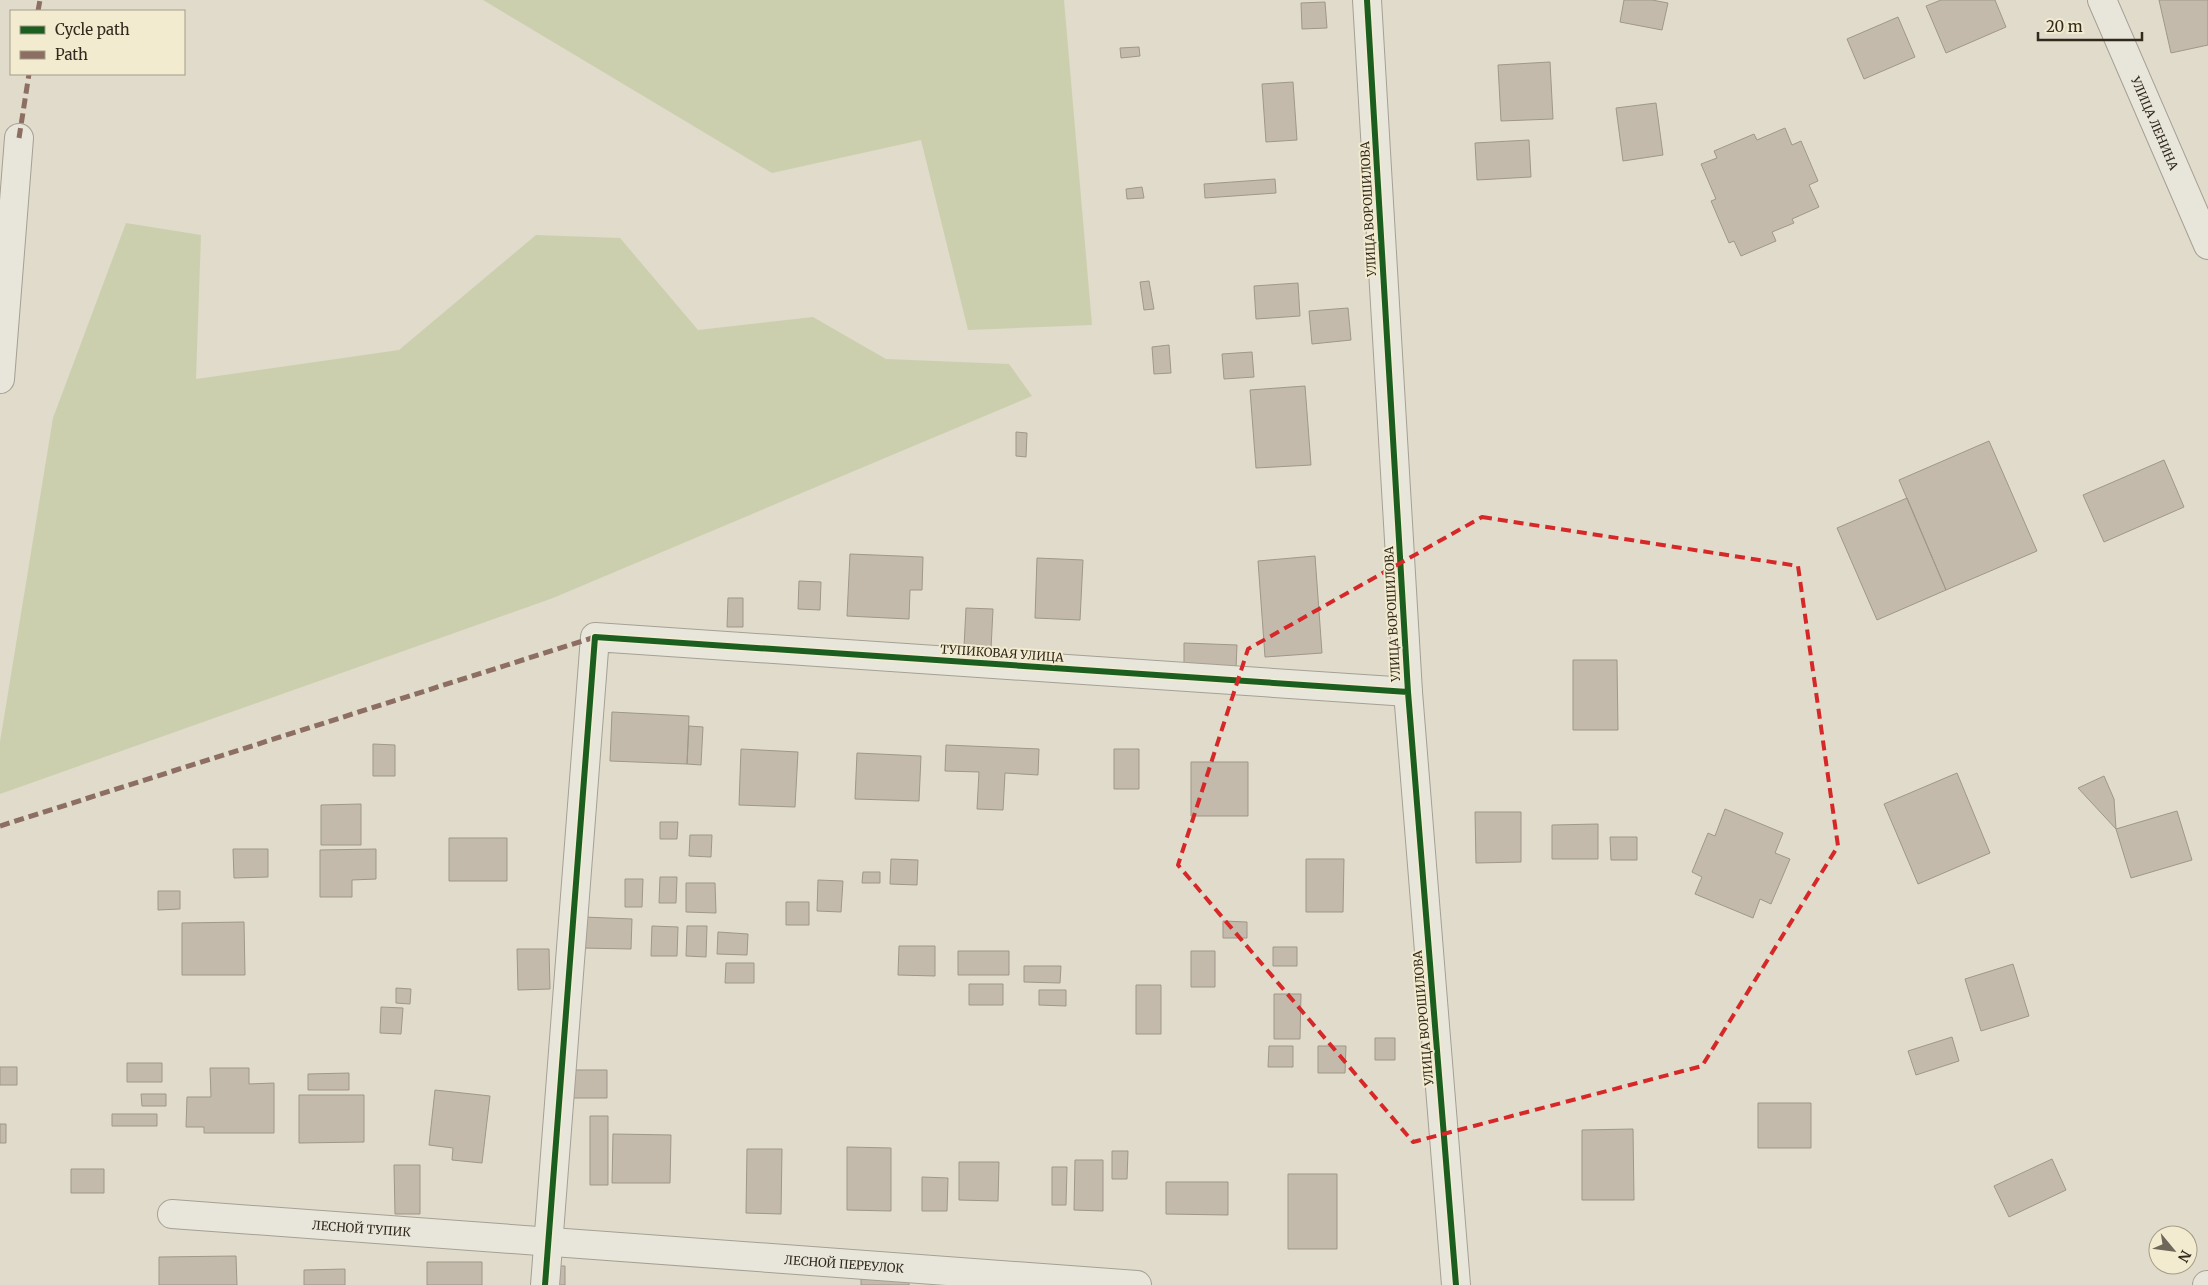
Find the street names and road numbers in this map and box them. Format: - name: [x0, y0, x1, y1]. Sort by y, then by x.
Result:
- street label: УЛИЦА ЛЕНИНА: [2128, 73, 2182, 172]
- street label: УЛИЦА ВОРОШИЛОВА: [1357, 140, 1379, 278]
- street label: УЛИЦА ВОРОШИЛОВА: [1381, 545, 1403, 683]
- street label: ТУПИКОВАЯ УЛИЦА: [940, 641, 1065, 665]
- street label: УЛИЦА ВОРОШИЛОВА: [1410, 949, 1436, 1087]
- street label: ЛЕСНОЙ ТУПИК: [312, 1217, 412, 1239]
- street label: ЛЕСНОЙ ПЕРЕУЛОК: [784, 1252, 905, 1275]

